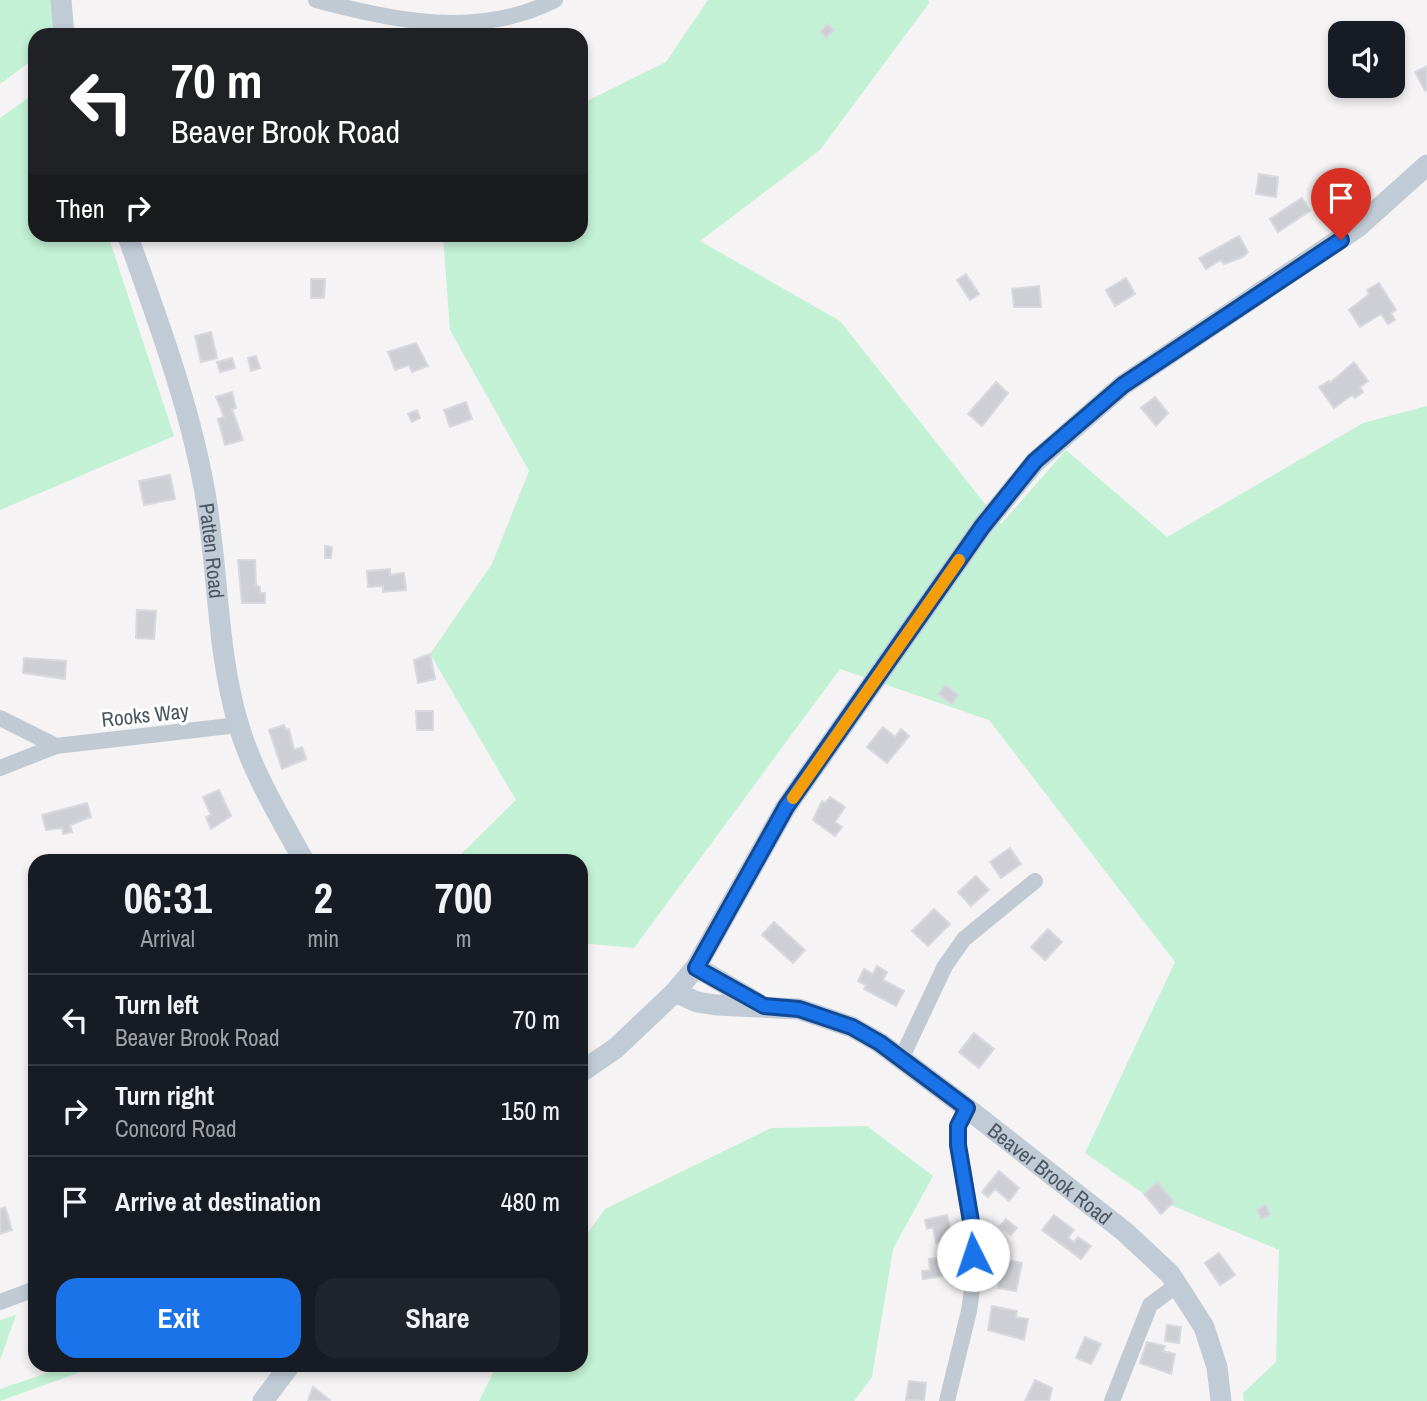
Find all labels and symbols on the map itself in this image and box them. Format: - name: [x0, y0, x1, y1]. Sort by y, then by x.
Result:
- pin: [1311, 168, 1371, 240]
- street label: Patten Road: [192, 501, 232, 600]
- street label: Rooks Way: [100, 696, 190, 734]
- street label: Beaver Brook Road: [982, 1116, 1118, 1231]
- position arrow: [936, 1218, 1010, 1292]

